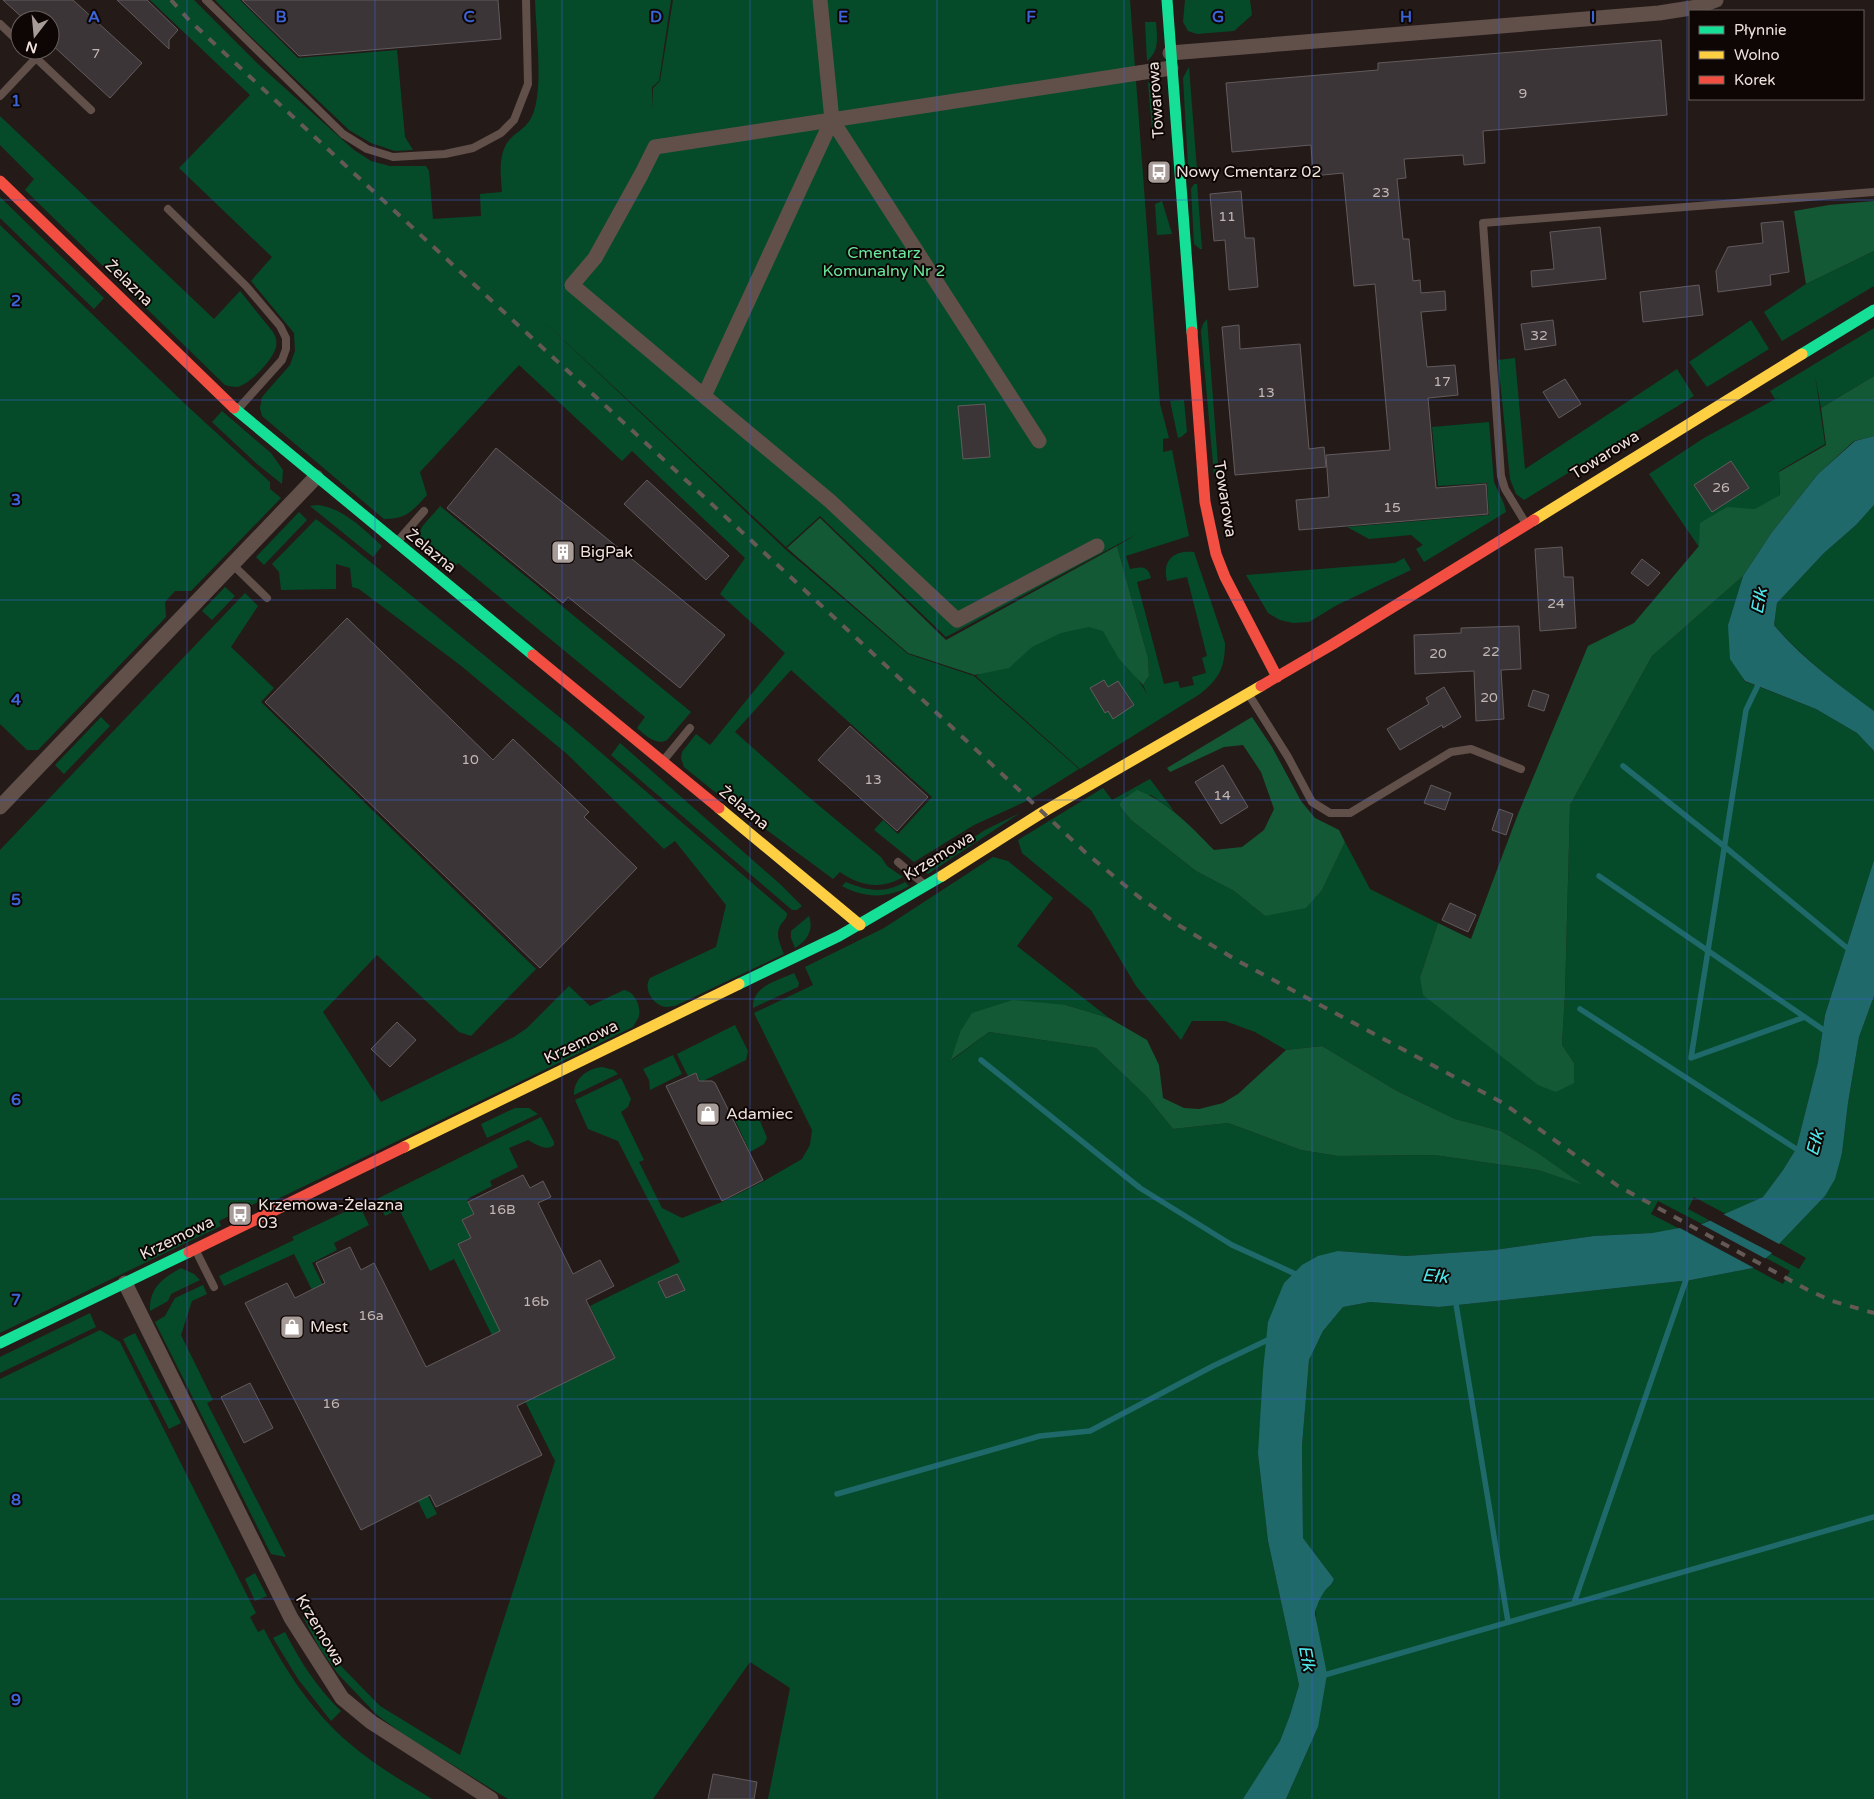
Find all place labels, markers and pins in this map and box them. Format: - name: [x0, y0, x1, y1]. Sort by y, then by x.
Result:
- bus stop icon: Nowy Cmentarz 02: [1146, 159, 1172, 185]
- place label: Nowy Cmentarz 02: [1176, 162, 1321, 182]
- building icon: BigPak: [550, 539, 576, 565]
- place label: BigPak: [580, 542, 633, 562]
- shop icon: Adamiec: [695, 1101, 721, 1127]
- place label: Adamiec: [726, 1104, 793, 1124]
- place label: Krzemowa-Żelazna 03: [258, 1195, 403, 1233]
- bus stop icon: Krzemowa-Żelazna 03: [227, 1201, 253, 1227]
- shop icon: Mest: [279, 1314, 305, 1340]
- place label: Mest: [310, 1317, 348, 1337]

